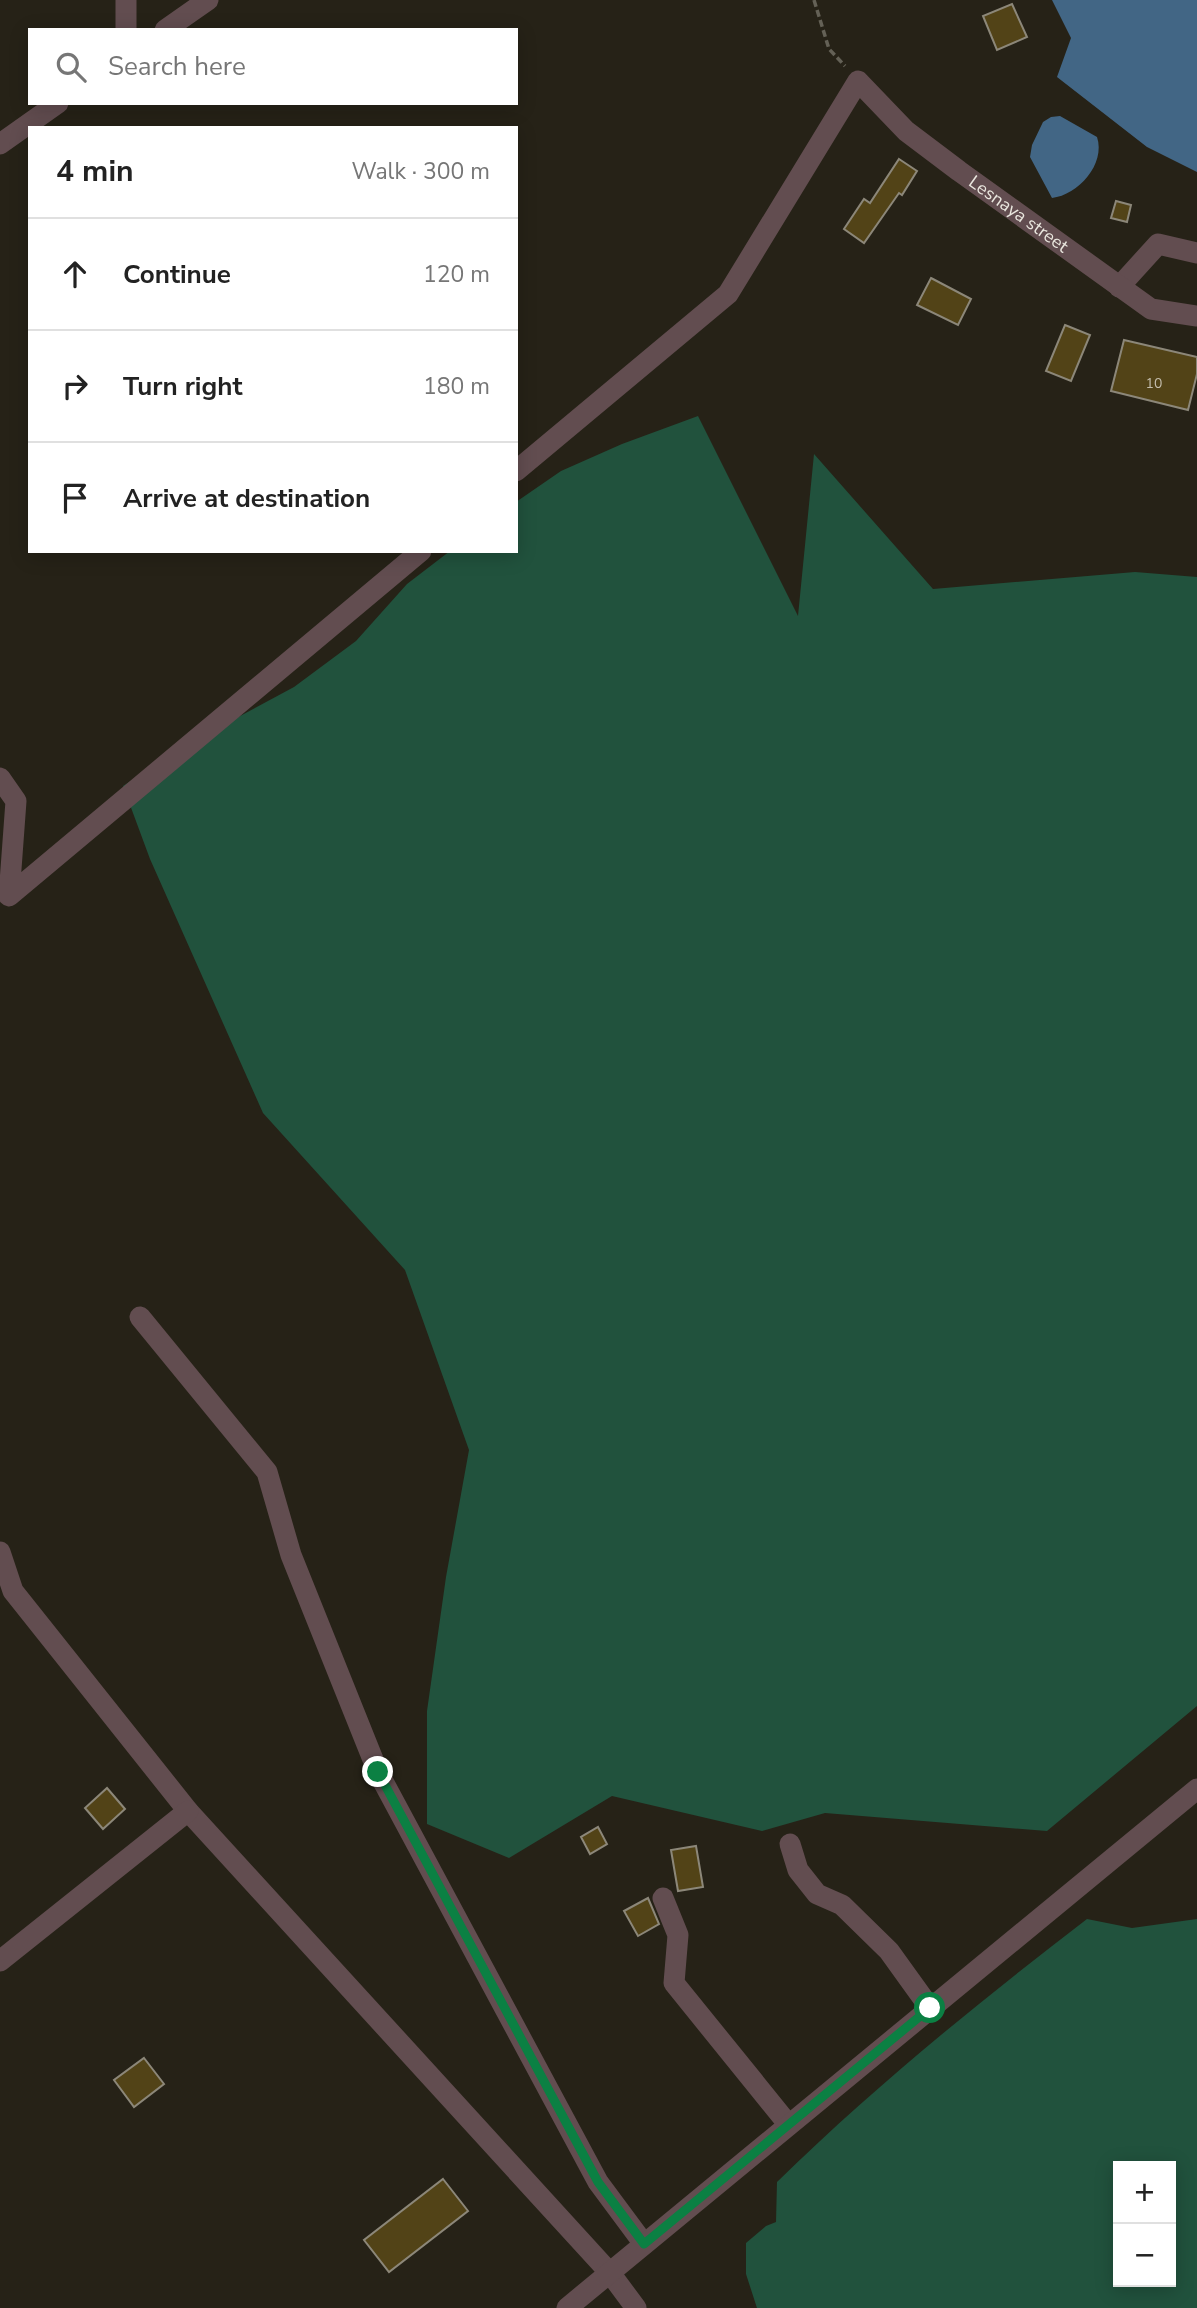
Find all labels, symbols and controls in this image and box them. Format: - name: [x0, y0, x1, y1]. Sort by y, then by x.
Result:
- search box: [28, 28, 518, 105]
- icon: search: [52, 48, 90, 86]
- text: Search here: [108, 49, 246, 84]
- text: 4 min: [56, 151, 134, 192]
- text: Walk · 300 m: [351, 156, 490, 187]
- street label: Lesnaya street: [964, 170, 1074, 258]
- icon: ahead: [56, 255, 94, 293]
- text: Continue: [123, 257, 231, 292]
- text: 120 m: [423, 259, 490, 290]
- icon: right: [56, 367, 94, 405]
- text: Turn right: [123, 369, 242, 404]
- text: 180 m: [423, 371, 490, 402]
- house number: 10: [1146, 374, 1162, 393]
- icon: arrive: [56, 479, 94, 517]
- text: Arrive at destination: [123, 481, 370, 516]
- route end: [362, 1756, 393, 1787]
- route start: [914, 1992, 945, 2023]
- map controls: [1113, 2161, 1176, 2287]
- button: +: [1113, 2161, 1176, 2224]
- button: −: [1113, 2224, 1176, 2287]

